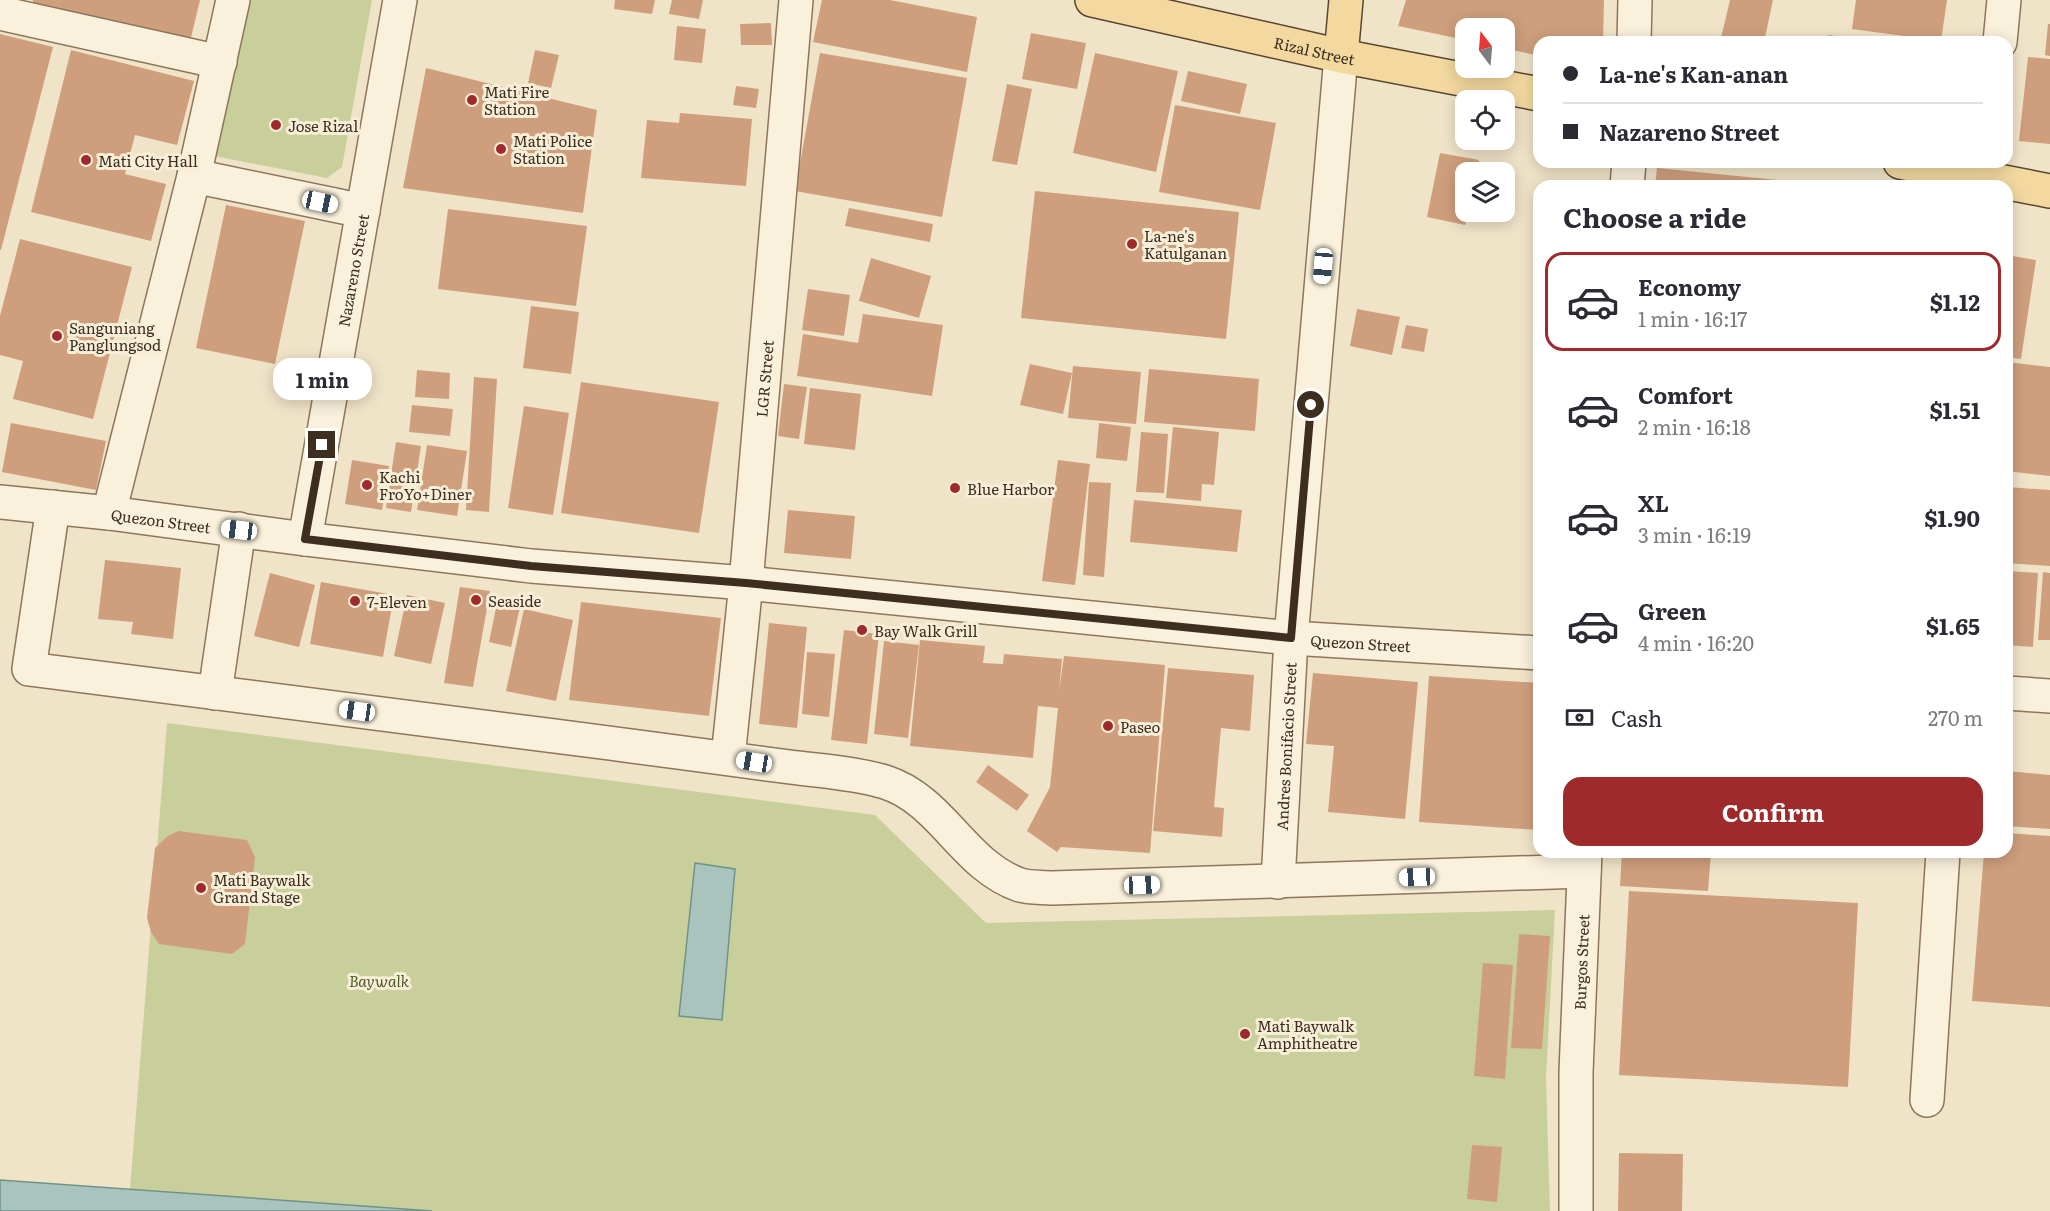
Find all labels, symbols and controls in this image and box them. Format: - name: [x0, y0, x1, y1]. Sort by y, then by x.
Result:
- north arrow: [1455, 18, 1515, 78]
- map controls: [1455, 18, 1515, 222]
- street label: Rizal Street: [1272, 30, 1357, 70]
- text: La-ne's Kan-anan: [1599, 57, 1788, 90]
- place label: Mati Fire Station: [484, 80, 550, 120]
- button: locate: [1455, 90, 1515, 150]
- marker: Mati Fire Station: [465, 93, 479, 107]
- place label: Jose Rizal: [288, 114, 358, 137]
- text: Nazareno Street: [1599, 115, 1779, 148]
- marker: Jose Rizal: [269, 118, 283, 132]
- place label: Mati Police Station: [513, 129, 592, 169]
- marker: Mati Police Station: [494, 142, 508, 156]
- place label: Mati City Hall: [98, 149, 198, 172]
- marker: Mati City Hall: [79, 153, 93, 167]
- button: layers: [1455, 162, 1515, 222]
- car: [301, 189, 339, 215]
- text: Choose a ride: [1563, 196, 1746, 236]
- street label: Nazareno Street: [331, 212, 374, 328]
- place label: La-ne's Katulganan: [1144, 224, 1227, 264]
- marker: La-ne's Katulganan: [1125, 237, 1139, 251]
- car: [1312, 247, 1334, 285]
- text: Economy: [1638, 270, 1741, 303]
- icon: car: [1566, 275, 1620, 329]
- text: $1.12: [1930, 285, 1980, 318]
- text: 1 min · 16:17: [1638, 303, 1747, 333]
- place label: Sanguniang Panglungsod: [69, 316, 161, 356]
- marker: Sanguniang Panglungsod: [50, 329, 64, 343]
- street label: LGR Street: [749, 339, 778, 418]
- callout: 1 min: [272, 358, 372, 400]
- text: 1 min: [296, 364, 349, 394]
- text: Comfort: [1638, 378, 1733, 411]
- icon: car: [1566, 383, 1620, 437]
- route start: [1297, 391, 1324, 418]
- text: $1.51: [1929, 393, 1980, 426]
- text: 2 min · 16:18: [1638, 411, 1751, 441]
- route end: [308, 431, 335, 458]
- place label: Kachi FroYo+Diner: [379, 465, 472, 505]
- place label: Blue Harbor: [967, 477, 1054, 500]
- marker: Kachi FroYo+Diner: [360, 478, 374, 492]
- marker: Blue Harbor: [948, 481, 962, 495]
- text: XL: [1638, 486, 1669, 519]
- icon: car: [1566, 491, 1620, 545]
- text: $1.90: [1924, 501, 1980, 534]
- street label: Quezon Street: [110, 502, 212, 538]
- car: [220, 519, 258, 541]
- text: 3 min · 16:19: [1638, 519, 1751, 549]
- place label: Seaside: [488, 589, 541, 612]
- place label: 7-Eleven: [367, 590, 427, 613]
- marker: Seaside: [469, 593, 483, 607]
- marker: 7-Eleven: [348, 594, 362, 608]
- text: Green: [1638, 594, 1707, 627]
- icon: car: [1566, 599, 1620, 653]
- text: $1.65: [1926, 609, 1980, 642]
- place label: Bay Walk Grill: [874, 619, 978, 642]
- marker: Bay Walk Grill: [855, 623, 869, 637]
- text: 4 min · 16:20: [1638, 627, 1754, 657]
- street label: Quezon Street: [1310, 628, 1411, 657]
- street label: Andres Bonifacio Street: [1269, 661, 1301, 831]
- car: [338, 700, 376, 722]
- icon: cash: [1563, 701, 1596, 734]
- text: Cash: [1611, 701, 1662, 734]
- text: 270 m: [1928, 702, 1983, 732]
- place label: Paseo: [1120, 715, 1161, 738]
- marker: Paseo: [1101, 719, 1115, 733]
- car: [735, 750, 773, 774]
- button: Confirm: [1563, 777, 1983, 846]
- car: [1399, 867, 1435, 887]
- place label: Mati Baywalk Grand Stage: [213, 868, 311, 908]
- car: [1124, 875, 1160, 895]
- marker: Mati Baywalk Grand Stage: [194, 881, 208, 895]
- street label: Burgos Street: [1567, 914, 1594, 1010]
- park label: Baywalk: [349, 969, 410, 992]
- place label: Mati Baywalk Amphitheatre: [1257, 1014, 1358, 1054]
- marker: Mati Baywalk Amphitheatre: [1238, 1027, 1252, 1041]

